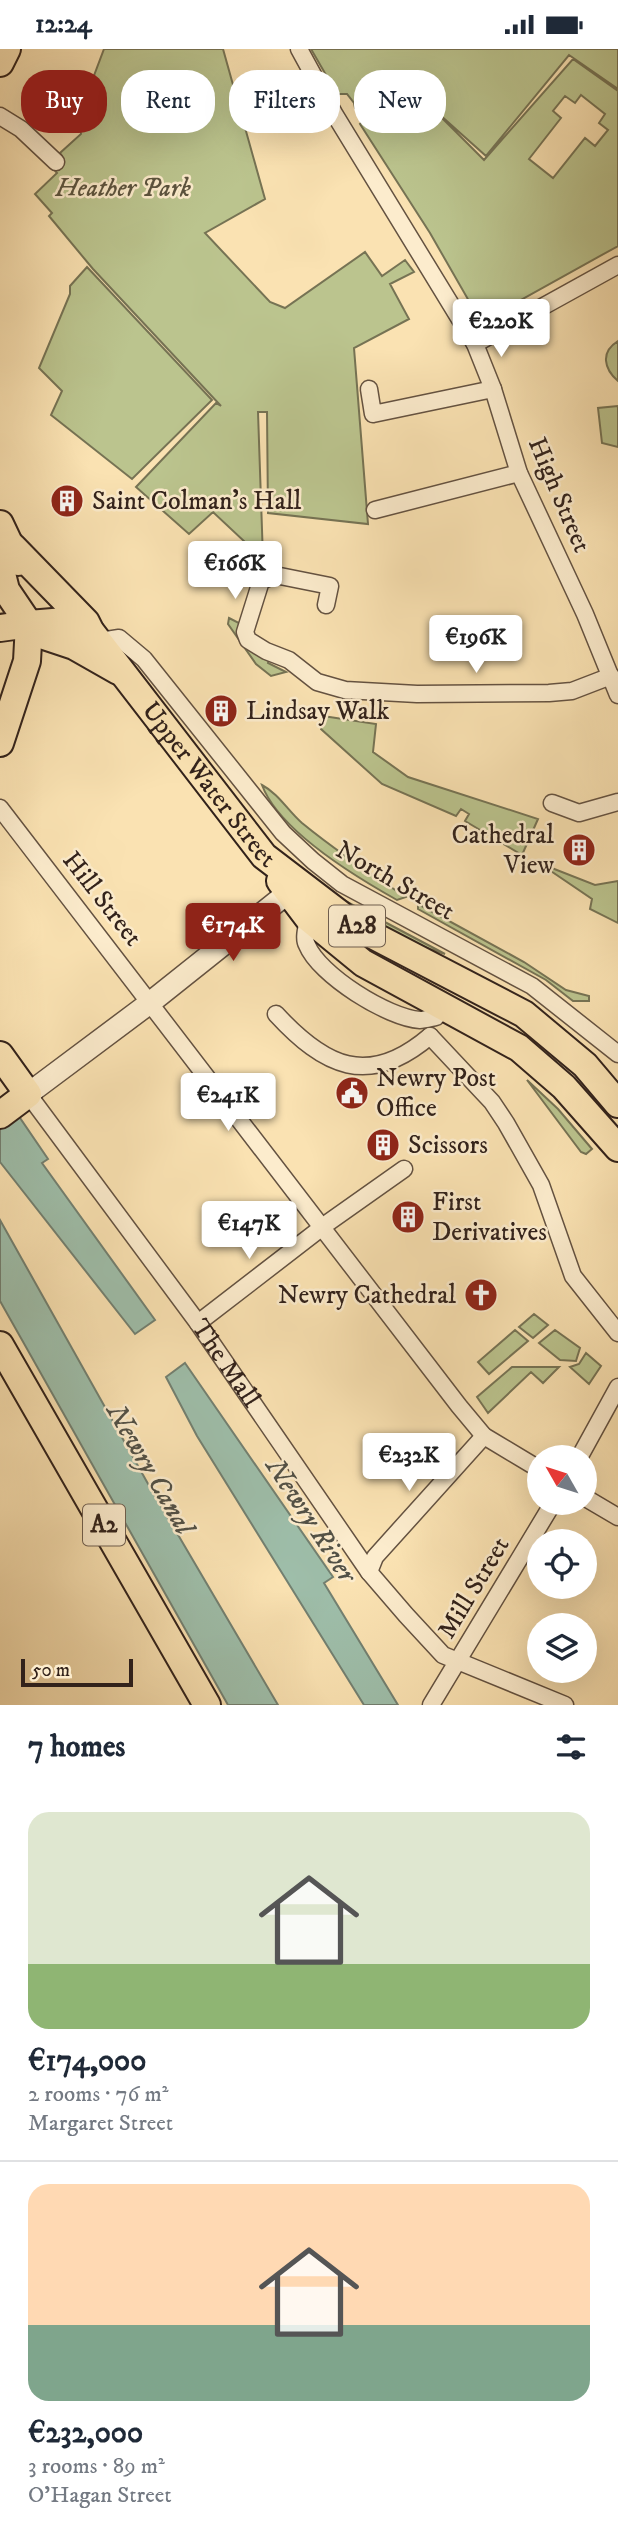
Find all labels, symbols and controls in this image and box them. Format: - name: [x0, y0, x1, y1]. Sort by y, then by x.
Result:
- text: 12:24: [35, 8, 92, 41]
- chip: Buy: [21, 70, 107, 133]
- chip: Rent: [121, 70, 215, 133]
- chip: Filters: [229, 70, 340, 133]
- chip: New: [354, 70, 446, 133]
- park label: Heather Park: [54, 172, 191, 205]
- pin: €220K: [452, 299, 550, 359]
- text: €220K: [469, 307, 533, 336]
- street label: High Street: [520, 432, 598, 558]
- building icon: Saint Colman's Hall: [48, 482, 86, 520]
- place label: Saint Colman's Hall: [92, 485, 302, 518]
- pin: €166K: [186, 541, 284, 601]
- text: €166K: [204, 549, 266, 578]
- pin: €196K: [427, 615, 525, 675]
- text: €196K: [445, 623, 507, 652]
- building icon: Lindsay Walk: [202, 692, 240, 730]
- street label: Upper Water Street: [134, 695, 282, 875]
- place label: Lindsay Walk: [246, 695, 390, 728]
- place label: Cathedral View: [452, 819, 554, 882]
- building icon: Cathedral View: [560, 831, 598, 869]
- street label: North Street: [330, 834, 460, 928]
- street label: Hill Street: [55, 845, 149, 953]
- pin: €174K: [184, 904, 282, 963]
- road number: A28: [329, 905, 385, 947]
- text: €174K: [201, 911, 265, 940]
- place label: Newry Post Office: [376, 1062, 496, 1125]
- pin: €241K: [179, 1073, 277, 1133]
- public building icon: Newry Post Office: [333, 1074, 371, 1112]
- text: €241K: [197, 1081, 259, 1110]
- building icon: Scissors: [364, 1126, 402, 1164]
- place label: Scissors: [408, 1129, 488, 1162]
- place label: First Derivatives: [432, 1186, 547, 1249]
- building icon: First Derivatives: [389, 1198, 427, 1236]
- pin: €147K: [200, 1201, 298, 1261]
- text: €147K: [218, 1209, 280, 1238]
- church icon: Newry Cathedral: [462, 1276, 500, 1314]
- place label: Newry Cathedral: [278, 1279, 456, 1312]
- street label: The Mall: [184, 1313, 268, 1414]
- water label: Newry Canal: [97, 1395, 203, 1543]
- pin: €232K: [360, 1433, 458, 1493]
- text: €232K: [379, 1441, 439, 1470]
- north arrow: [527, 1445, 597, 1515]
- map controls: [527, 1445, 597, 1683]
- water label: Newry River: [257, 1449, 365, 1591]
- road number: A2: [83, 1505, 125, 1545]
- button: locate: [527, 1529, 597, 1599]
- street label: Mill Street: [431, 1531, 517, 1645]
- button: layers: [527, 1613, 597, 1683]
- scale bar: [21, 1656, 133, 1688]
- text: 50 m: [32, 1659, 70, 1682]
- icon: filters: [552, 1728, 590, 1766]
- text: 7 homes: [28, 1729, 125, 1766]
- icon: home: [246, 1857, 372, 1983]
- text: €174,000: [28, 2043, 146, 2080]
- text: 2 rooms · 76 m²: [28, 2080, 168, 2109]
- text: Margaret Street: [28, 2109, 173, 2138]
- icon: home: [246, 2229, 372, 2355]
- text: €232,000: [28, 2415, 143, 2452]
- text: 3 rooms · 89 m²: [28, 2452, 165, 2481]
- text: O'Hagan Street: [28, 2481, 172, 2510]

